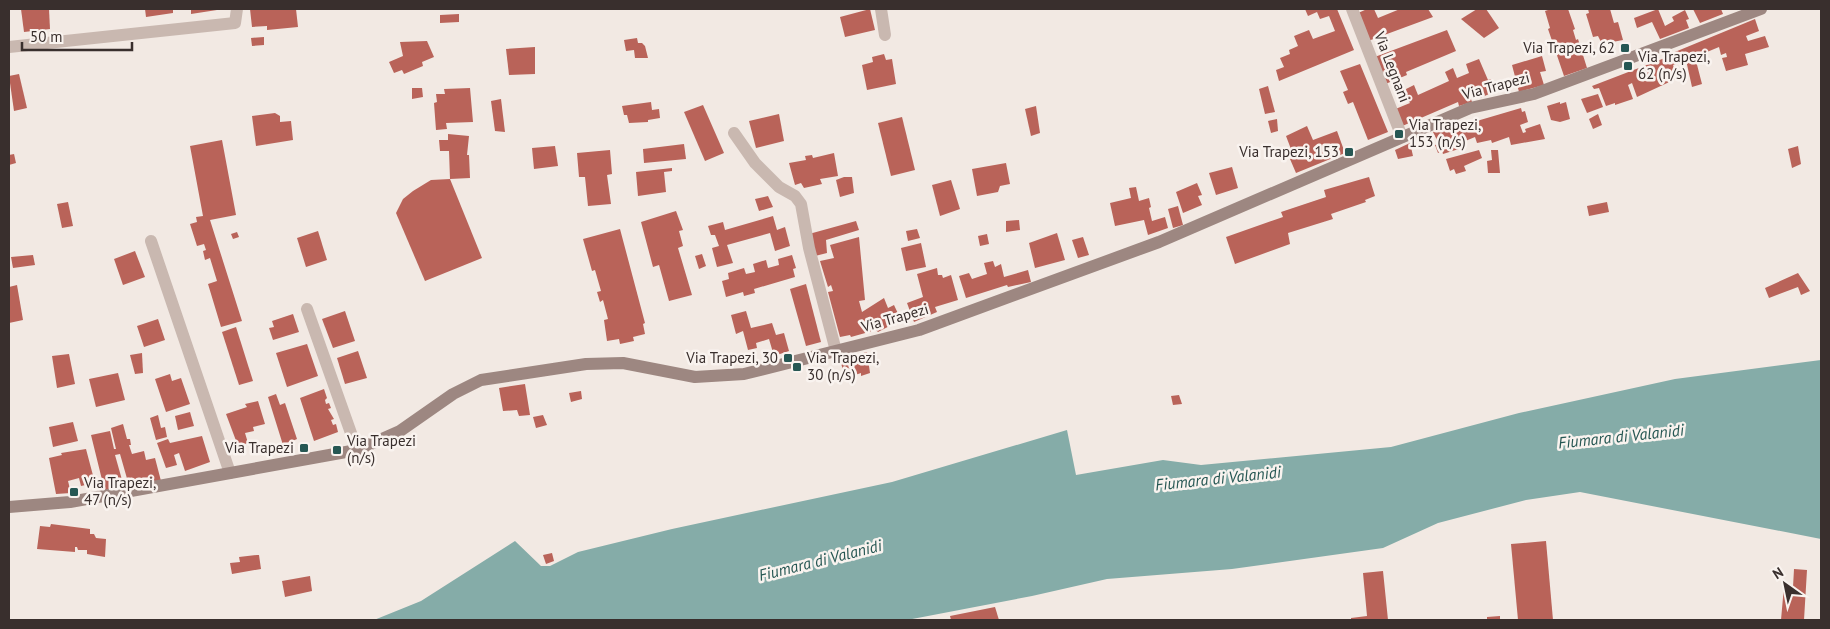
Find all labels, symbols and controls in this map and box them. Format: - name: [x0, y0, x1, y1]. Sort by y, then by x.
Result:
- scale bar: [22, 20, 132, 52]
- text: 50 m: [30, 27, 63, 46]
- street label: Via Legnani: [1370, 28, 1415, 105]
- place label: Via Trapezi, 62: [1522, 38, 1615, 57]
- marker: Via Trapezi, 62: [1619, 42, 1631, 54]
- place label: Via Trapezi, 62 (n/s): [1637, 47, 1710, 83]
- marker: Via Trapezi, 62 (n/s): [1622, 60, 1634, 72]
- street label: Via Trapezi: [1459, 67, 1532, 104]
- place label: Via Trapezi, 153 (n/s): [1408, 115, 1481, 151]
- marker: Via Trapezi, 153 (n/s): [1393, 128, 1405, 140]
- place label: Via Trapezi, 153: [1238, 142, 1339, 161]
- marker: Via Trapezi, 153: [1343, 146, 1355, 158]
- street label: Via Trapezi: [858, 299, 931, 336]
- place label: Via Trapezi, 30: [685, 348, 778, 367]
- place label: Via Trapezi, 30 (n/s): [806, 348, 879, 384]
- marker: Via Trapezi, 30: [782, 352, 794, 364]
- marker: Via Trapezi, 30 (n/s): [791, 361, 803, 373]
- water label: Fiumara di Valanidi: [1557, 419, 1686, 453]
- place label: Via Trapezi (n/s): [346, 431, 416, 467]
- place label: Via Trapezi: [224, 438, 294, 457]
- marker: Via Trapezi: [298, 442, 310, 454]
- marker: Via Trapezi (n/s): [331, 444, 343, 456]
- water label: Fiumara di Valanidi: [1154, 461, 1283, 495]
- place label: Via Trapezi, 47 (n/s): [83, 473, 156, 509]
- marker: Via Trapezi, 47 (n/s): [68, 486, 80, 498]
- water label: Fiumara di Valanidi: [756, 535, 885, 585]
- north arrow: [1760, 559, 1810, 609]
- text: N: [1769, 563, 1787, 583]

